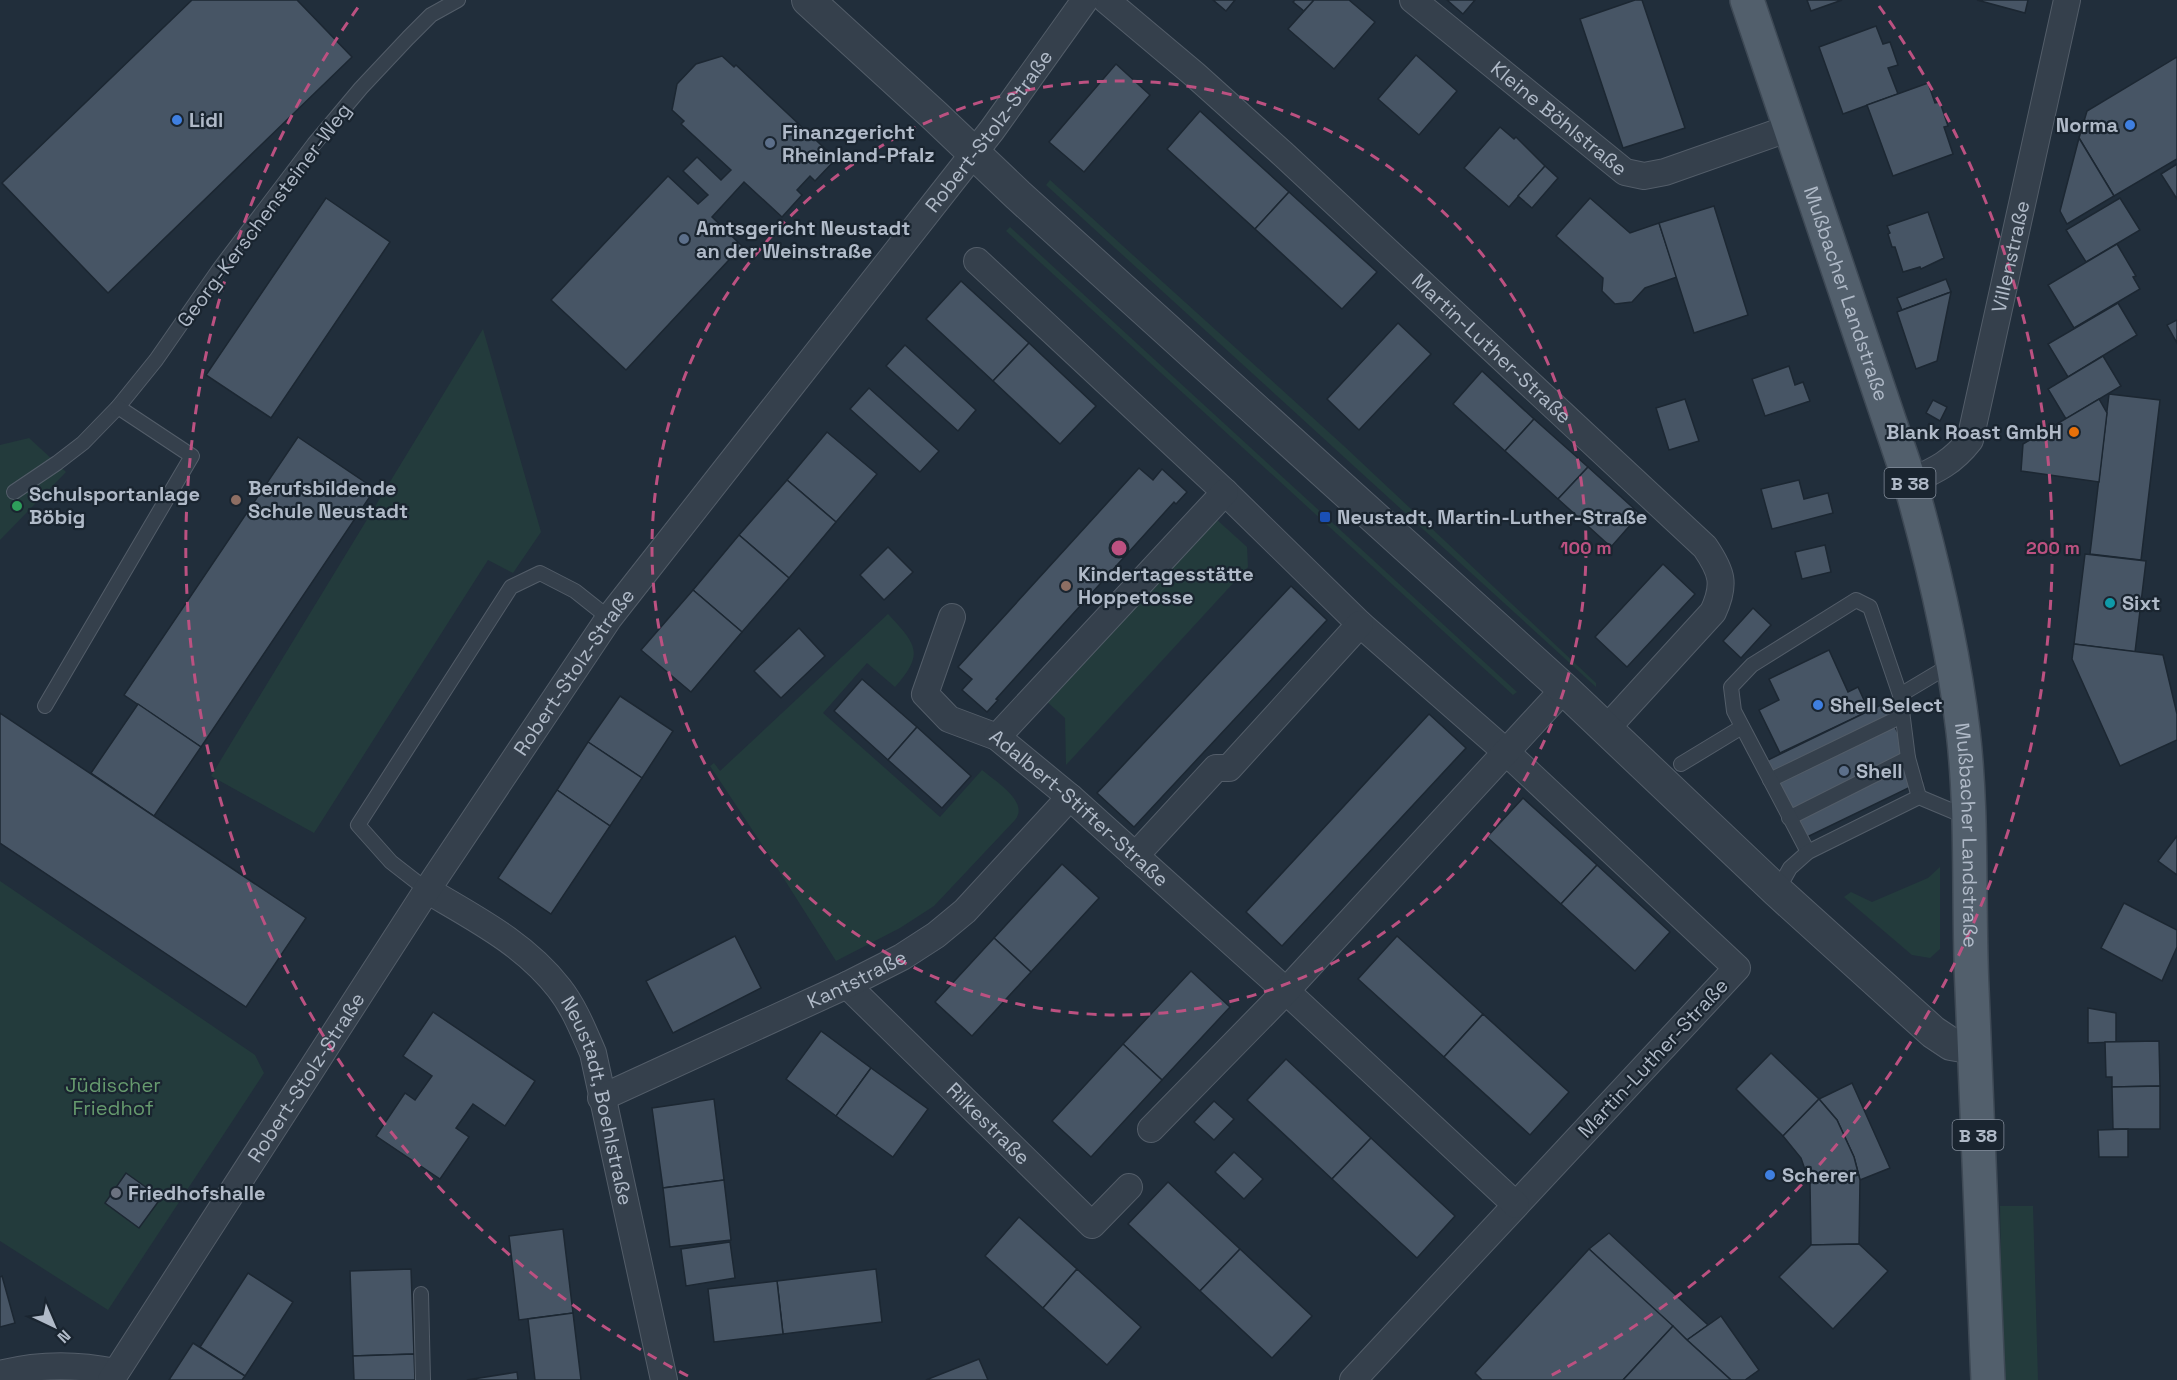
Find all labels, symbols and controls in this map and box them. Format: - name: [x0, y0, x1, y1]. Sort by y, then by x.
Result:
- street label: Robert-Stolz-Straße: [919, 44, 1058, 218]
- street label: Kleine Böhlstraße: [1485, 55, 1633, 182]
- street label: Georg-Kerschensteiner-Weg: [171, 98, 357, 332]
- place label: Lidl: [189, 107, 223, 133]
- place label: Norma: [2056, 112, 2118, 138]
- marker: Lidl: [170, 113, 184, 127]
- marker: Norma: [2123, 118, 2137, 132]
- place label: Finanzgericht Rheinland-Pfalz: [782, 119, 935, 168]
- marker: Finanzgericht Rheinland-Pfalz: [763, 136, 777, 150]
- street label: Mußbacher Landstraße: [1798, 183, 1895, 405]
- street label: Villenstraße: [1985, 198, 2035, 315]
- place label: Amtsgericht Neustadt an der Weinstraße: [696, 215, 910, 264]
- marker: Amtsgericht Neustadt an der Weinstraße: [677, 232, 691, 246]
- street label: Martin-Luther-Straße: [1406, 268, 1577, 429]
- place label: Blank Roast GmbH: [1886, 419, 2062, 445]
- marker: Blank Roast GmbH: [2067, 425, 2081, 439]
- road number: B 38: [1884, 468, 1936, 498]
- place label: Berufsbildende Schule Neustadt: [248, 475, 408, 524]
- place label: Schulsportanlage Böbig: [29, 481, 200, 530]
- marker: Berufsbildende Schule Neustadt: [229, 493, 243, 507]
- marker: Schulsportanlage Böbig: [10, 499, 24, 513]
- place label: Neustadt, Martin-Luther-Straße: [1337, 504, 1647, 530]
- marker: Neustadt, Martin-Luther-Straße: [1318, 510, 1332, 524]
- text: 100 m: [1560, 536, 1612, 559]
- text: 200 m: [2026, 536, 2080, 559]
- centre of rings: [1109, 538, 1129, 558]
- place label: Kindertagesstätte Hoppetosse: [1078, 561, 1254, 610]
- marker: Kindertagesstätte Hoppetosse: [1059, 579, 1073, 593]
- street label: Robert-Stolz-Straße: [508, 583, 640, 761]
- place label: Sixt: [2122, 590, 2160, 616]
- marker: Sixt: [2103, 596, 2117, 610]
- place label: Shell Select: [1830, 692, 1943, 718]
- marker: Shell Select: [1811, 698, 1825, 712]
- street label: Mußbacher Landstraße: [1949, 721, 1984, 948]
- street label: Adalbert-Stifter-Straße: [984, 723, 1174, 892]
- place label: Shell: [1856, 758, 1903, 784]
- marker: Shell: [1837, 764, 1851, 778]
- street label: Kantstraße: [803, 944, 911, 1015]
- street label: Martin-Luther-Straße: [1572, 973, 1734, 1143]
- street label: Robert-Stolz-Straße: [242, 988, 370, 1167]
- street label: Neustadt, Boehlstraße: [555, 991, 639, 1208]
- park label: Jüdischer Friedhof: [65, 1072, 161, 1121]
- street label: Rilkestraße: [941, 1077, 1036, 1170]
- road number: B 38: [1952, 1120, 2004, 1150]
- place label: Scherer: [1782, 1162, 1857, 1188]
- marker: Scherer: [1763, 1168, 1777, 1182]
- place label: Friedhofshalle: [128, 1180, 266, 1206]
- marker: Friedhofshalle: [109, 1186, 123, 1200]
- north arrow: [24, 1296, 84, 1356]
- text: N: [53, 1325, 75, 1348]

